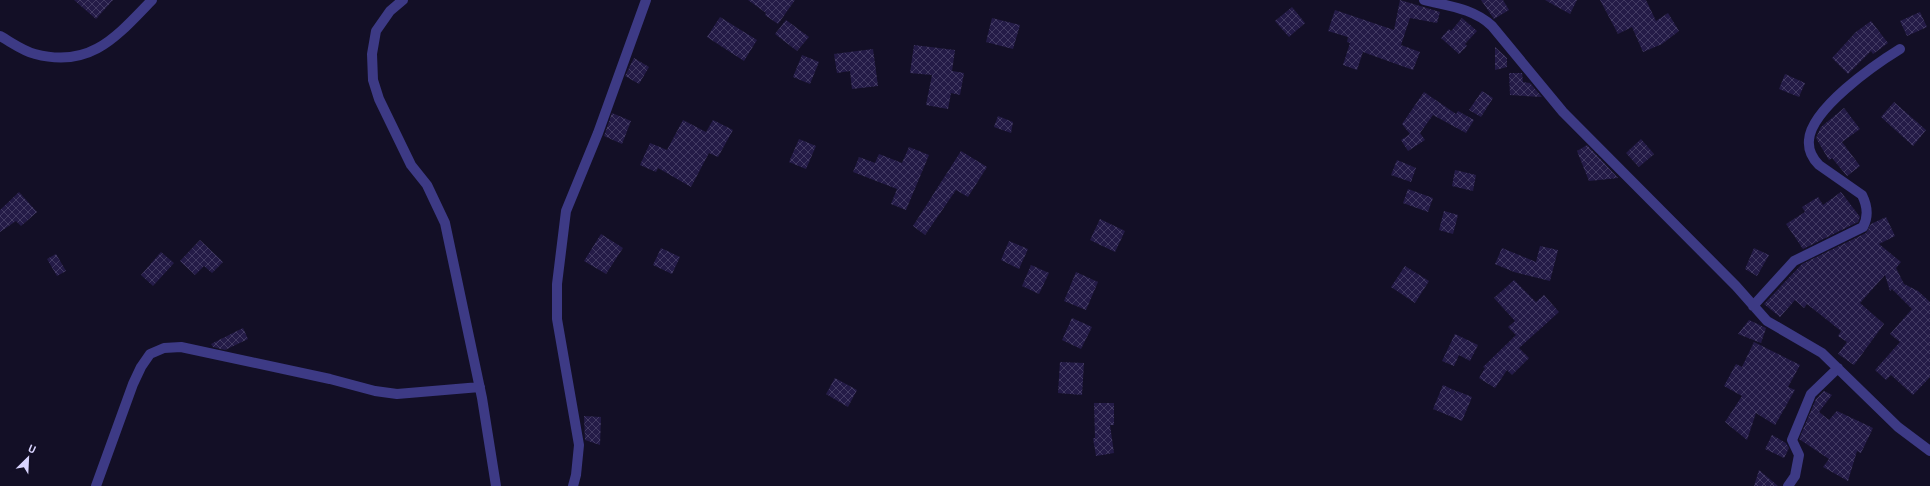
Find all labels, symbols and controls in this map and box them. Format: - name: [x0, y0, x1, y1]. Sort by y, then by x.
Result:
- north arrow: [8, 438, 48, 478]
- text: U: [26, 440, 39, 458]

